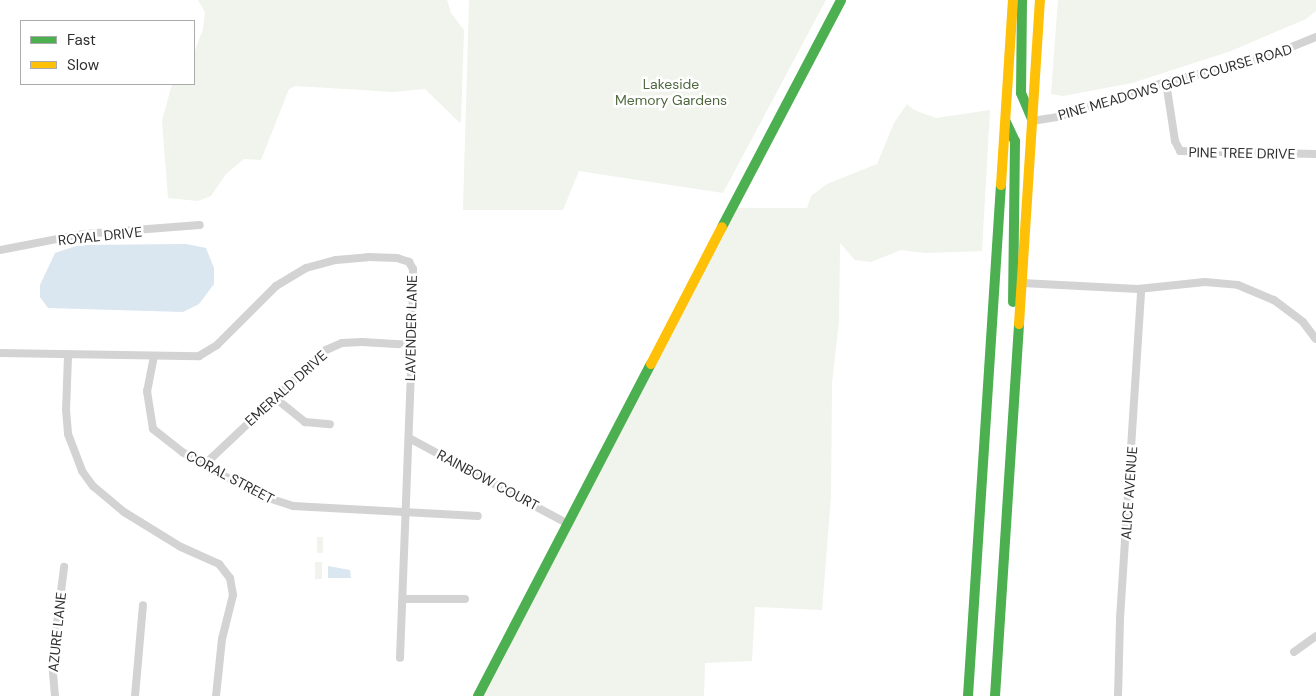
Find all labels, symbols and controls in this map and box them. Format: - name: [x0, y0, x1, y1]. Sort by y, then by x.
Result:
- legend: [20, 20, 195, 85]
- text: Fast: [67, 30, 96, 50]
- street label: PINE MEADOWS GOLF COURSE ROAD: [1056, 41, 1294, 123]
- text: Slow: [67, 55, 99, 75]
- park label: Lakeside Memory Gardens: [615, 76, 727, 108]
- street label: PINE TREE DRIVE: [1188, 144, 1296, 162]
- street label: ROYAL DRIVE: [57, 223, 143, 249]
- street label: LAVENDER LANE: [402, 275, 420, 381]
- street label: EMERALD DRIVE: [242, 347, 330, 429]
- street label: RAINBOW COURT: [434, 446, 542, 514]
- street label: ALICE AVENUE: [1117, 446, 1141, 540]
- street label: CORAL STREET: [183, 447, 277, 507]
- street label: AZURE LANE: [44, 591, 70, 673]

